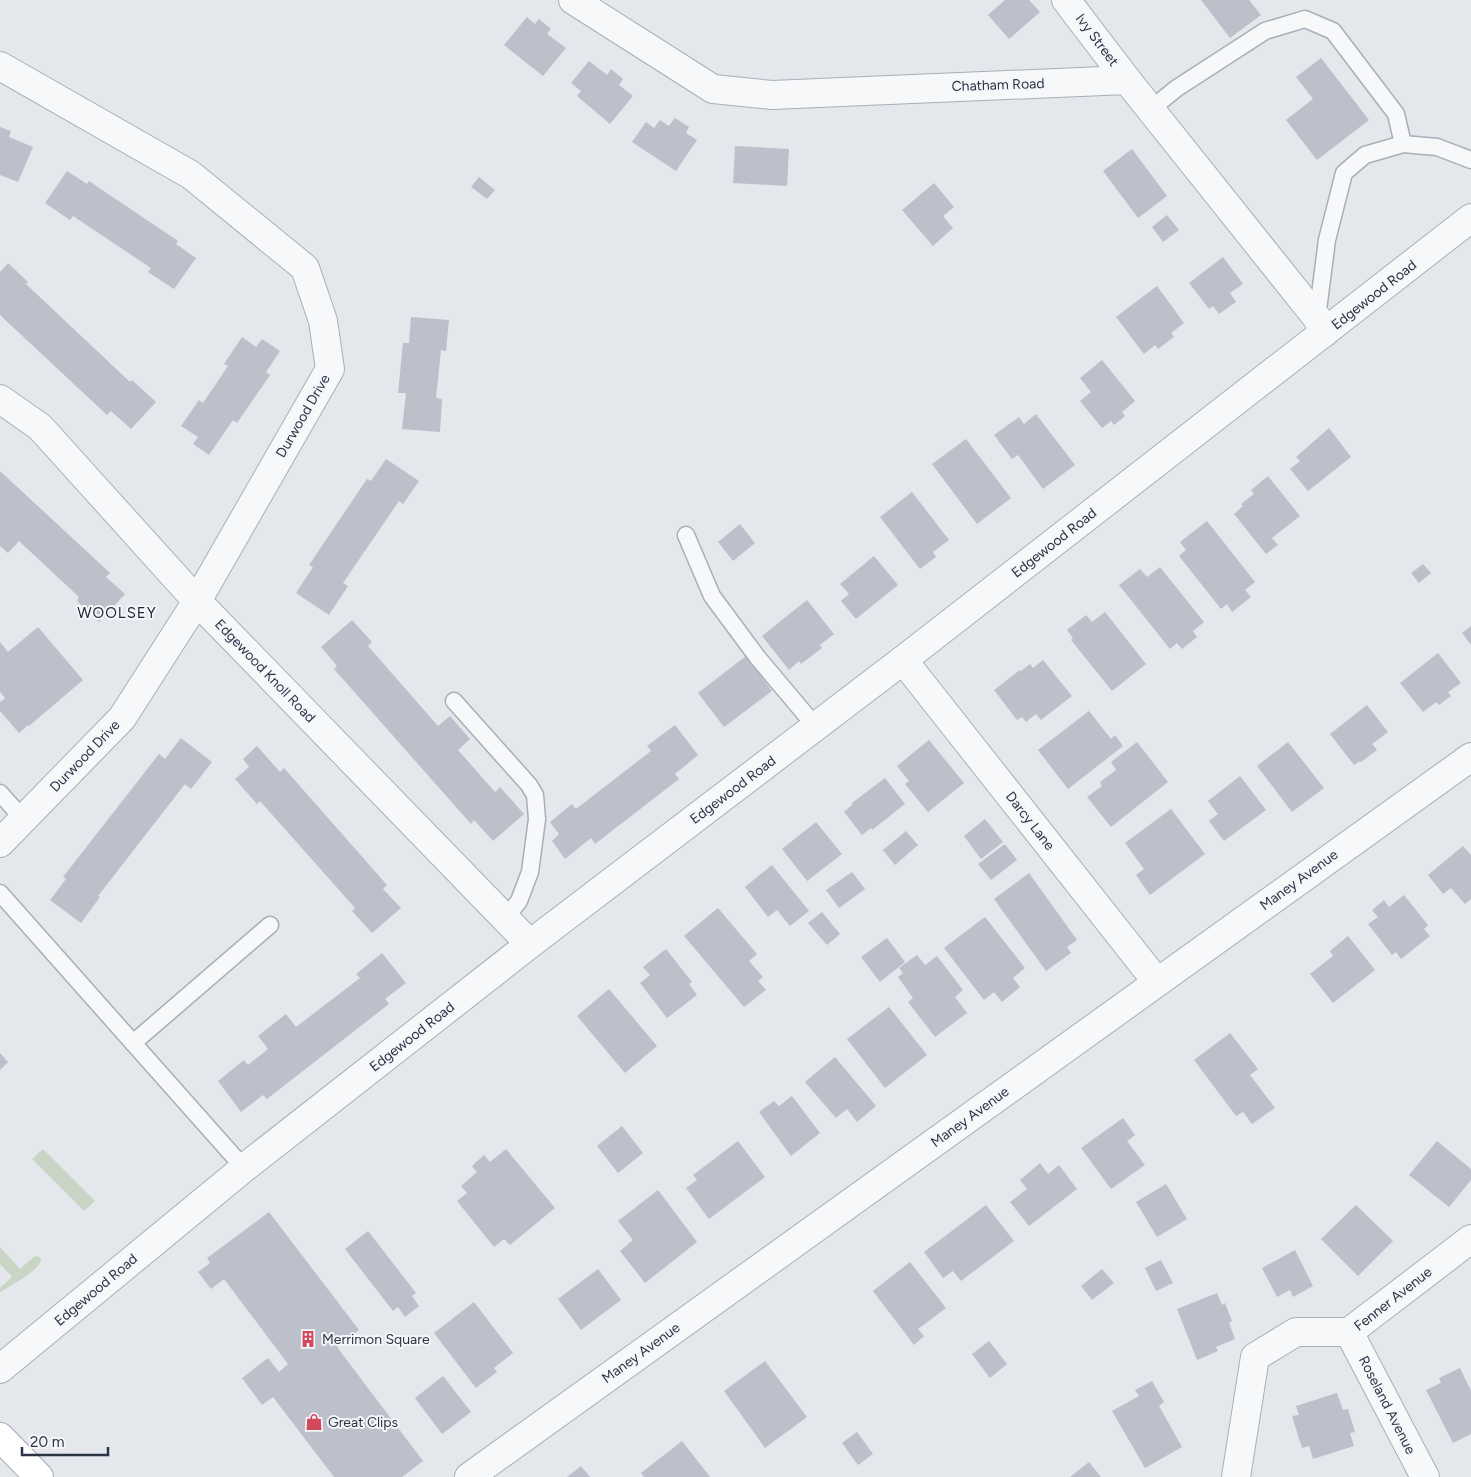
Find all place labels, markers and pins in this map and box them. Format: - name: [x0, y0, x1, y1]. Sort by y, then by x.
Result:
- building icon: Merrimon Square: [298, 1329, 318, 1349]
- place label: Merrimon Square: [322, 1331, 430, 1348]
- shop icon: Great Clips: [304, 1412, 324, 1432]
- place label: Great Clips: [328, 1414, 398, 1431]

